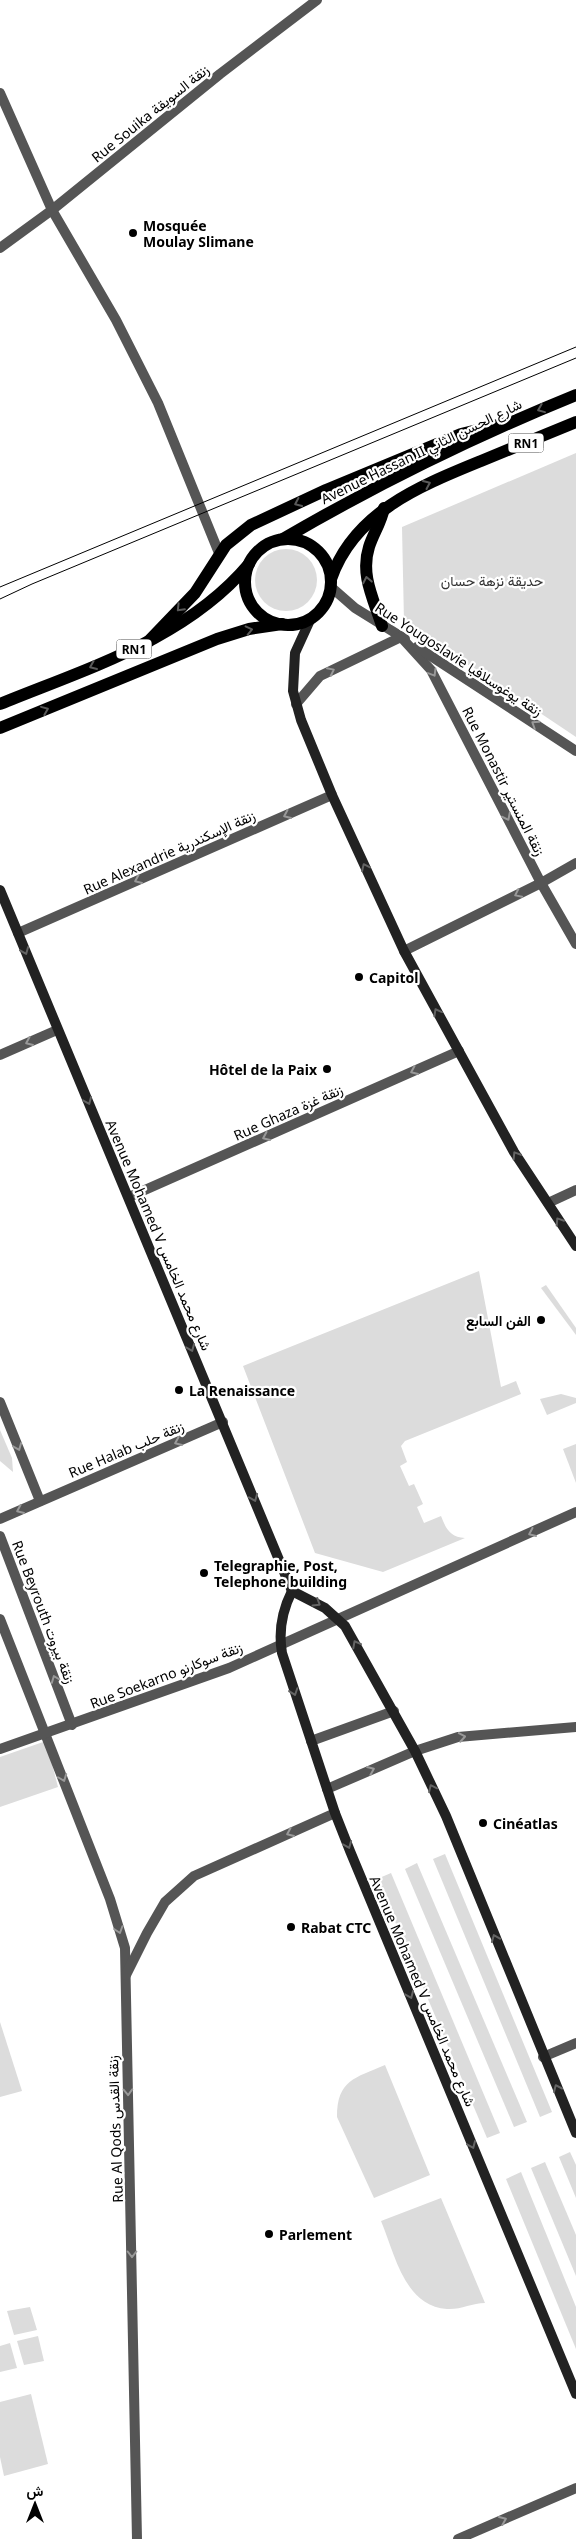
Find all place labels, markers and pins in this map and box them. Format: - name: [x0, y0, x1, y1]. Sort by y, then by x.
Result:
- place label: Mosquée Moulay Slimane: [143, 216, 254, 251]
- marker: Mosquée Moulay Slimane: [127, 227, 139, 239]
- place label: Capitol: [369, 968, 418, 987]
- marker: Capitol: [353, 971, 365, 983]
- place label: Hôtel de la Paix: [209, 1060, 318, 1079]
- marker: Hôtel de la Paix: [321, 1063, 333, 1075]
- place label: الفن السابع: [466, 1311, 531, 1331]
- marker: الفن السابع: [535, 1314, 547, 1326]
- place label: La Renaissance: [189, 1381, 295, 1400]
- marker: La Renaissance: [173, 1384, 185, 1396]
- place label: Telegraphie, Post, Telephone building: [214, 1556, 347, 1591]
- marker: Telegraphie, Post, Telephone building: [198, 1567, 210, 1579]
- place label: Cinéatlas: [493, 1814, 558, 1833]
- marker: Cinéatlas: [477, 1817, 489, 1829]
- place label: Rabat CTC: [301, 1918, 371, 1937]
- marker: Rabat CTC: [285, 1921, 297, 1933]
- place label: Parlement: [279, 2225, 352, 2244]
- marker: Parlement: [263, 2228, 275, 2240]

